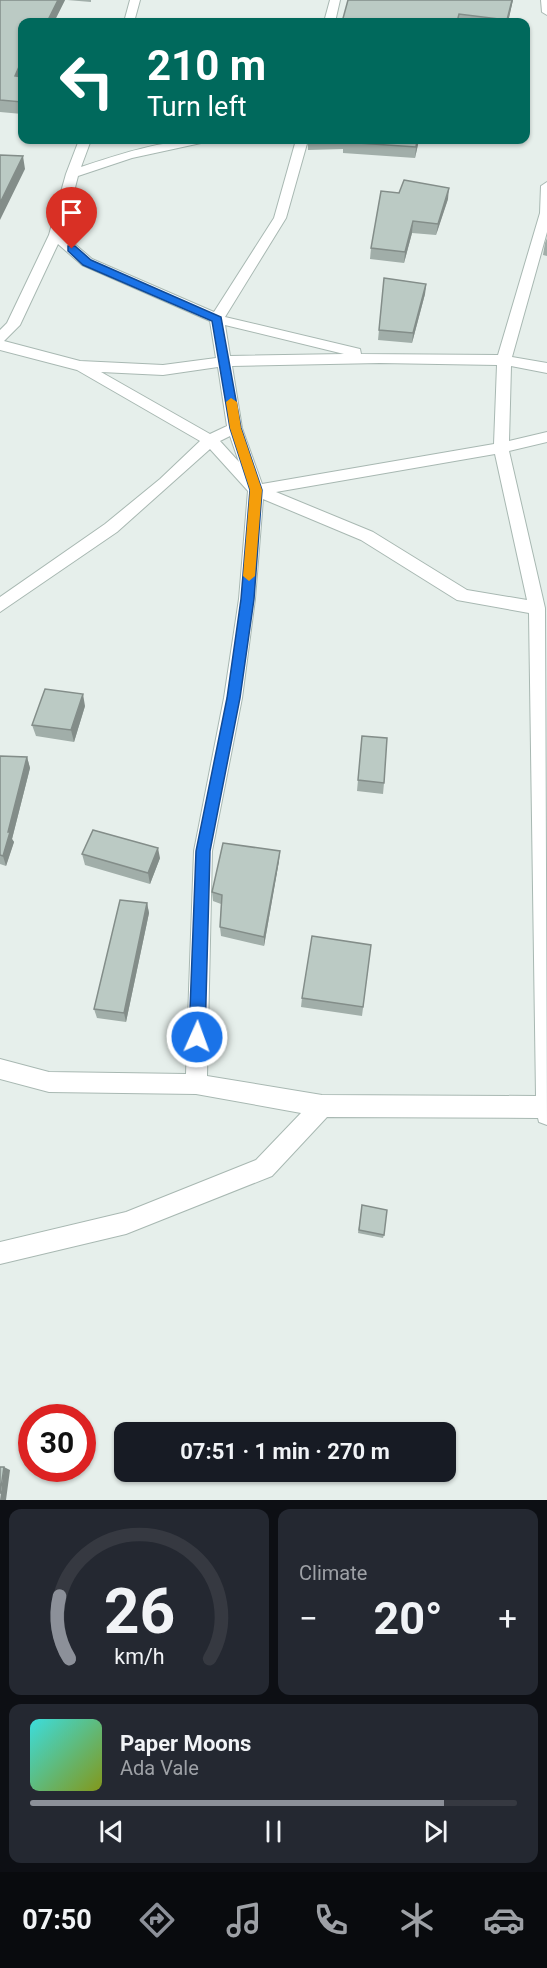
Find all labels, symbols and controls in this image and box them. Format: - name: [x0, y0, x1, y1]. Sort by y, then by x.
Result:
- text: 210 m: [147, 41, 266, 90]
- icon: left: [48, 42, 126, 120]
- text: Turn left: [147, 91, 247, 123]
- pin: [46, 187, 97, 249]
- icon: arrive: [55, 196, 88, 229]
- position arrow: [165, 1005, 229, 1069]
- speed limit sign: 30: [18, 1404, 96, 1482]
- text: 07:51 · 1 min · 270 m: [180, 1439, 390, 1464]
- text: Climate: [299, 1561, 367, 1585]
- text: 26: [103, 1575, 175, 1648]
- text: 20°: [373, 1592, 443, 1645]
- text: −: [299, 1599, 318, 1638]
- text: +: [498, 1599, 517, 1638]
- text: km/h: [114, 1644, 164, 1669]
- text: Paper Moons: [120, 1731, 251, 1756]
- text: Ada Vale: [120, 1756, 199, 1780]
- icon: previous: [95, 1815, 128, 1848]
- icon: pause: [257, 1815, 290, 1848]
- icon: next: [419, 1815, 452, 1848]
- icon: directions: [136, 1899, 178, 1941]
- icon: music: [223, 1899, 265, 1941]
- icon: phone: [310, 1899, 352, 1941]
- icon: climate: [396, 1899, 438, 1941]
- icon: car: [483, 1899, 525, 1941]
- text: 07:50: [22, 1904, 92, 1936]

